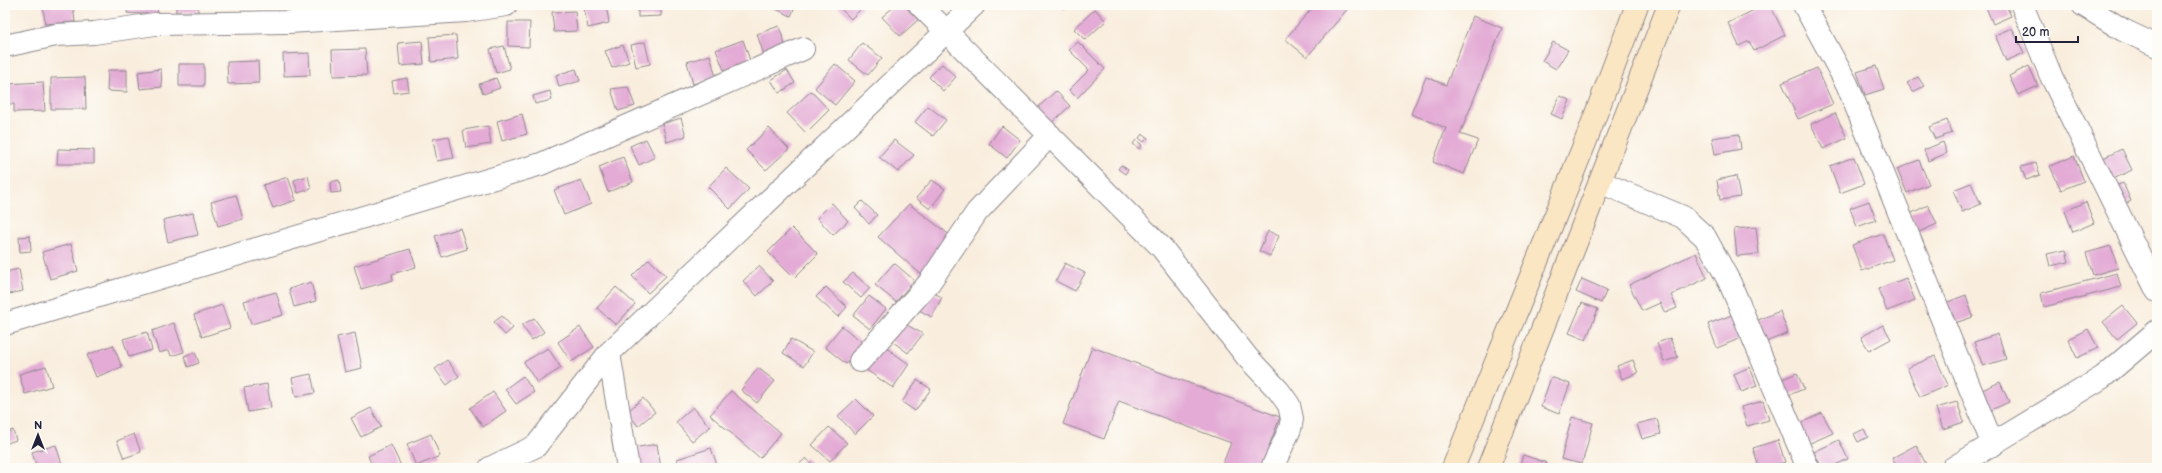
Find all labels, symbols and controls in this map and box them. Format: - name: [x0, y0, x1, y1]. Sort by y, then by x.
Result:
- scale bar: [2016, 18, 2078, 44]
- text: 20 m: [2022, 25, 2049, 40]
- north arrow: [18, 415, 58, 455]
- text: N: [34, 419, 42, 432]

